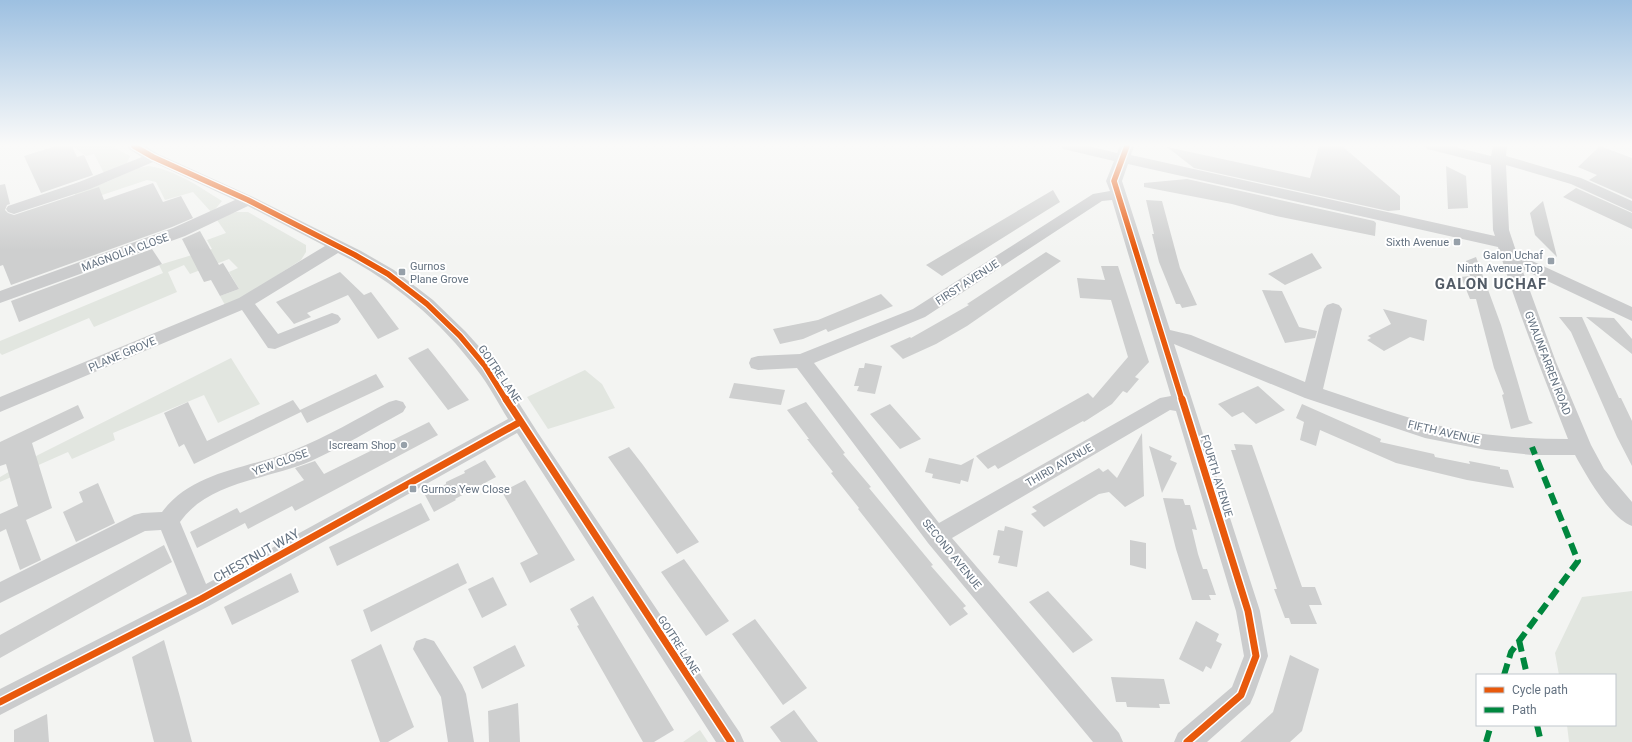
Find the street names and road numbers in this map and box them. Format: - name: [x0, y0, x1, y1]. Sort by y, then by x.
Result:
- street label: MAGNOLIA CLOSE: [80, 231, 170, 274]
- street label: FIRST AVENUE: [933, 257, 1001, 308]
- street label: GWAUNFARREN ROAD: [1522, 309, 1573, 417]
- street label: PLANE GROVE: [87, 334, 158, 375]
- street label: GOITRE LANE: [475, 343, 524, 406]
- street label: FIFTH AVENUE: [1407, 418, 1481, 447]
- street label: FOURTH AVENUE: [1198, 433, 1235, 519]
- street label: THIRD AVENUE: [1023, 441, 1095, 490]
- street label: YEW CLOSE: [250, 446, 310, 479]
- street label: SECOND AVENUE: [919, 517, 984, 592]
- street label: CHESTNUT WAY: [211, 526, 302, 585]
- street label: GOITRE LANE: [655, 613, 702, 677]

